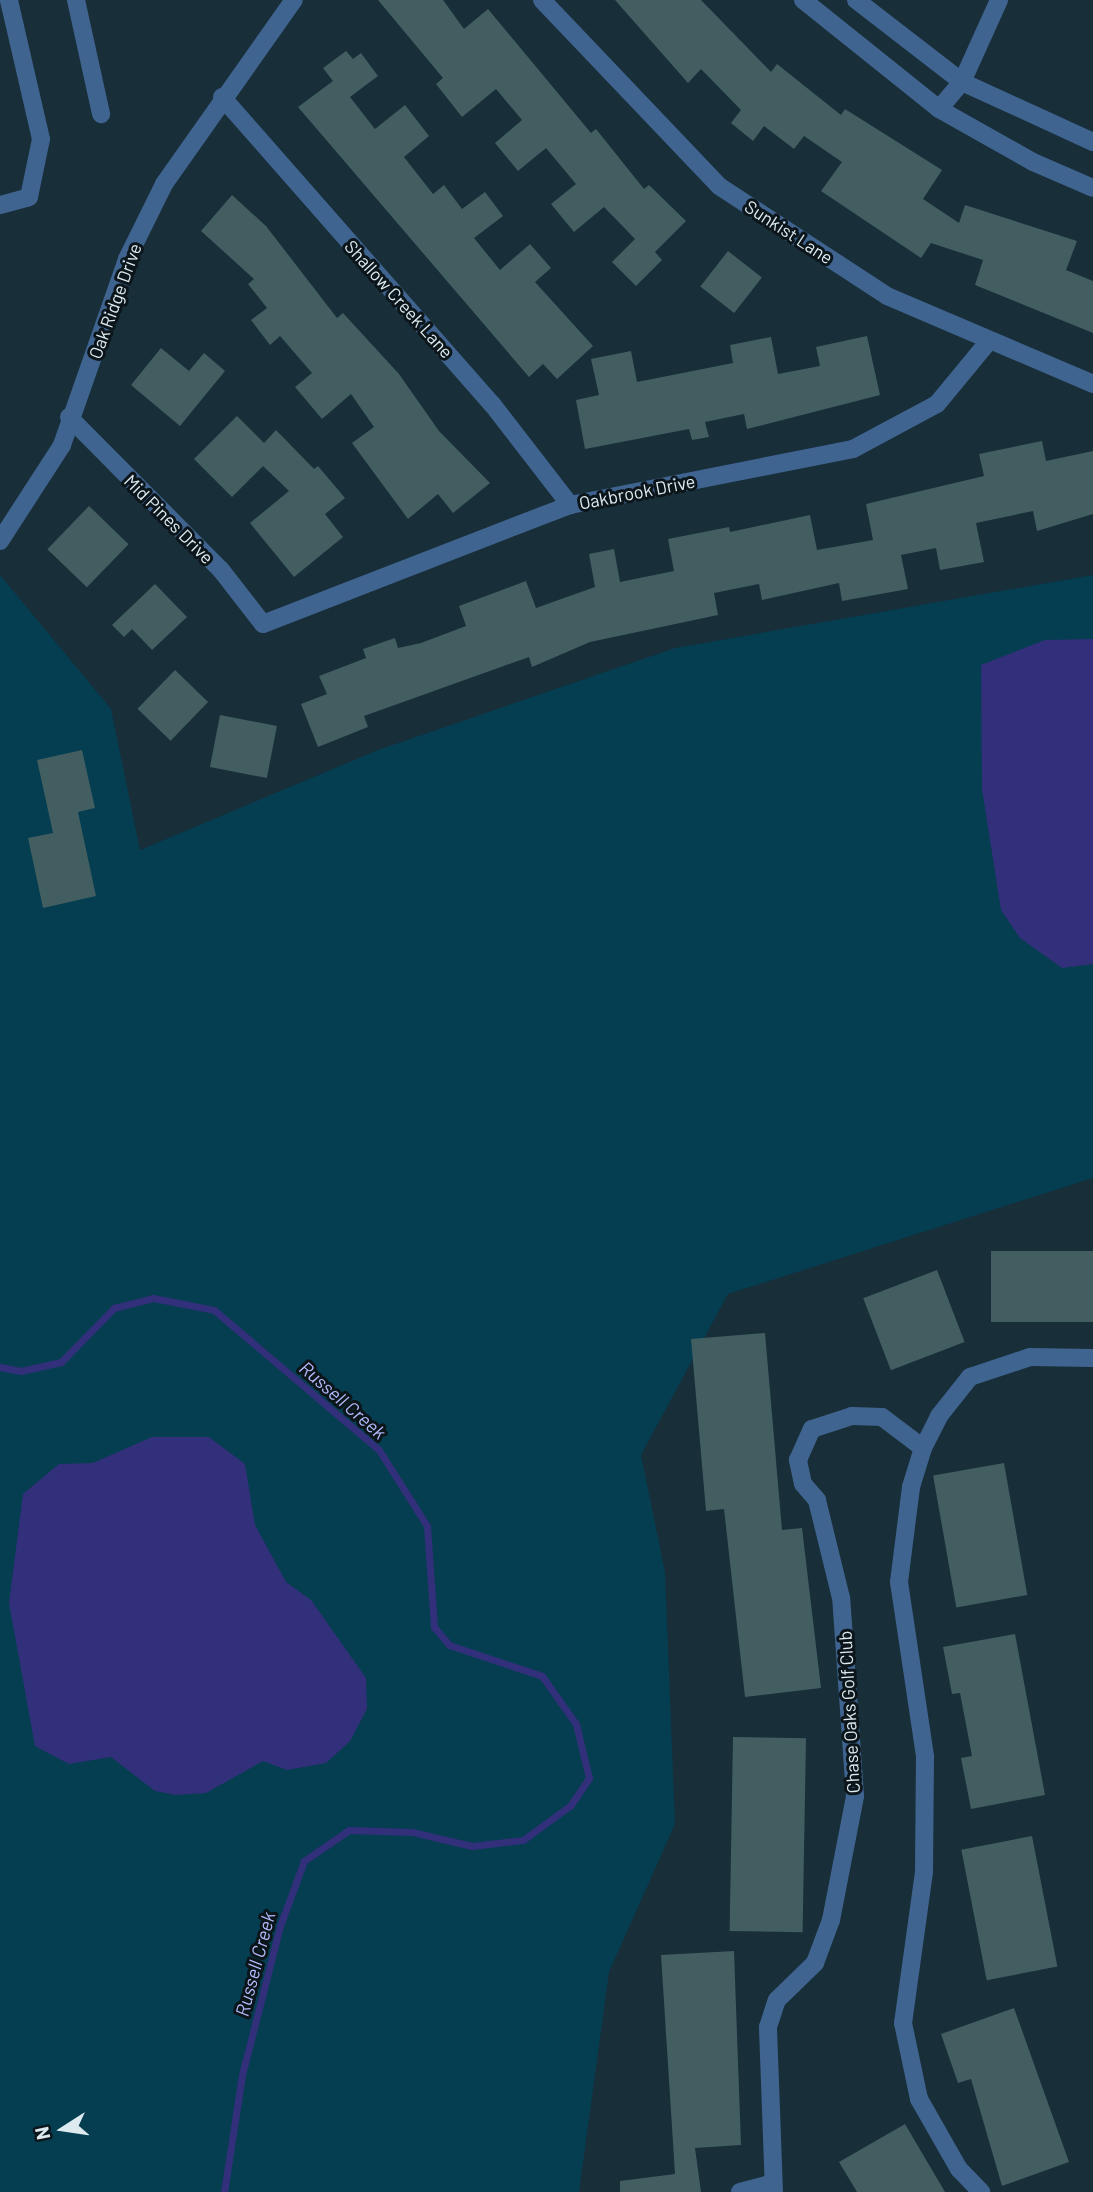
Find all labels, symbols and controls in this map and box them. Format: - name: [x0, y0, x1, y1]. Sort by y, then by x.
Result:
- street label: Sunkist Lane: [741, 195, 837, 269]
- street label: Shallow Creek Lane: [340, 235, 458, 363]
- street label: Oak Ridge Drive: [84, 240, 146, 362]
- street label: Mid Pines Drive: [120, 470, 218, 568]
- street label: Oakbrook Drive: [577, 470, 697, 514]
- water label: Russell Creek: [295, 1356, 391, 1444]
- street label: Chase Oaks Golf Club: [834, 1630, 864, 1794]
- water label: Russell Creek: [230, 1909, 280, 2019]
- north arrow: [28, 2094, 98, 2164]
- text: N: [29, 2125, 55, 2142]

